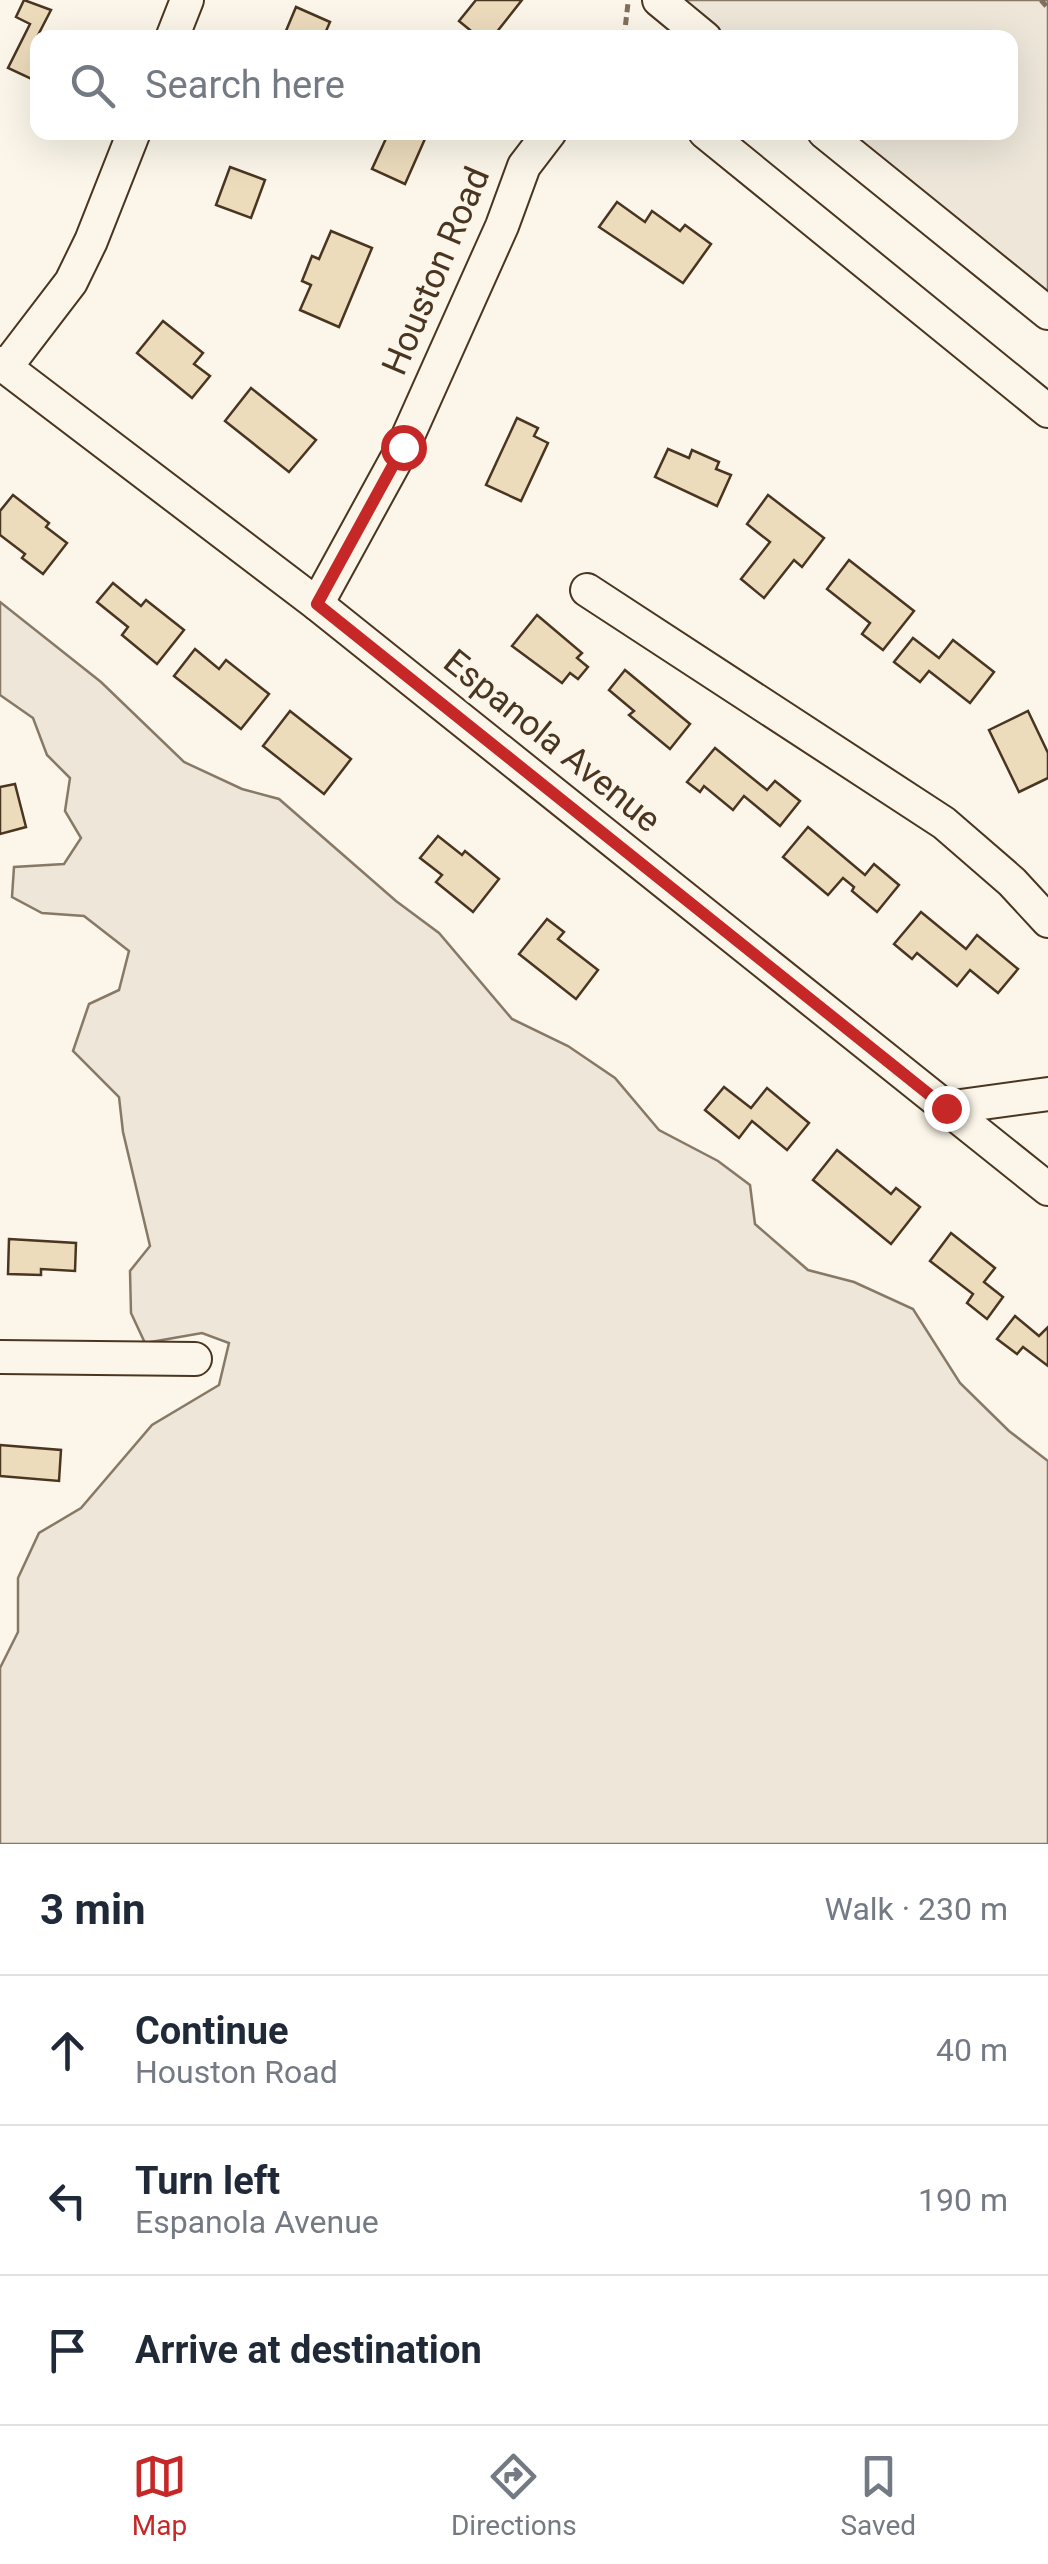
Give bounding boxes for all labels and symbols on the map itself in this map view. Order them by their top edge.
street label: Houston Road [374,161,498,381]
route start [381,425,427,471]
street label: Espanola Avenue [435,641,669,841]
route end [924,1086,970,1132]

